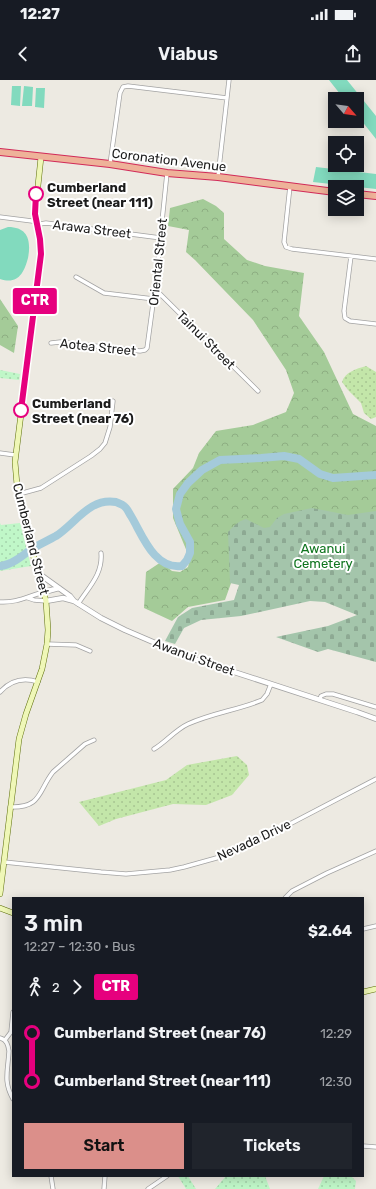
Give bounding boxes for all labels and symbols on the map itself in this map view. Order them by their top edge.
north arrow [328,92,364,128]
street label: Coronation Avenue [111,146,227,174]
place label: Cumberland Street (near 111) [47,180,153,210]
marker: Cumberland Street (near 111) [28,186,44,202]
street label: Arawa Street [52,217,132,241]
street label: Oriental Street [146,217,170,307]
line badge: CTR [12,288,58,314]
street label: Tainui Street [174,308,238,372]
street label: Aotea Street [59,336,137,358]
place label: Cumberland Street (near 76) [32,396,134,426]
marker: Cumberland Street (near 76) [13,402,29,418]
street label: Cumberland Street [10,482,52,596]
park label: Awanui Cemetery [293,541,353,571]
street label: Awanui Street [151,635,237,679]
street label: Nevada Drive [215,816,293,864]

